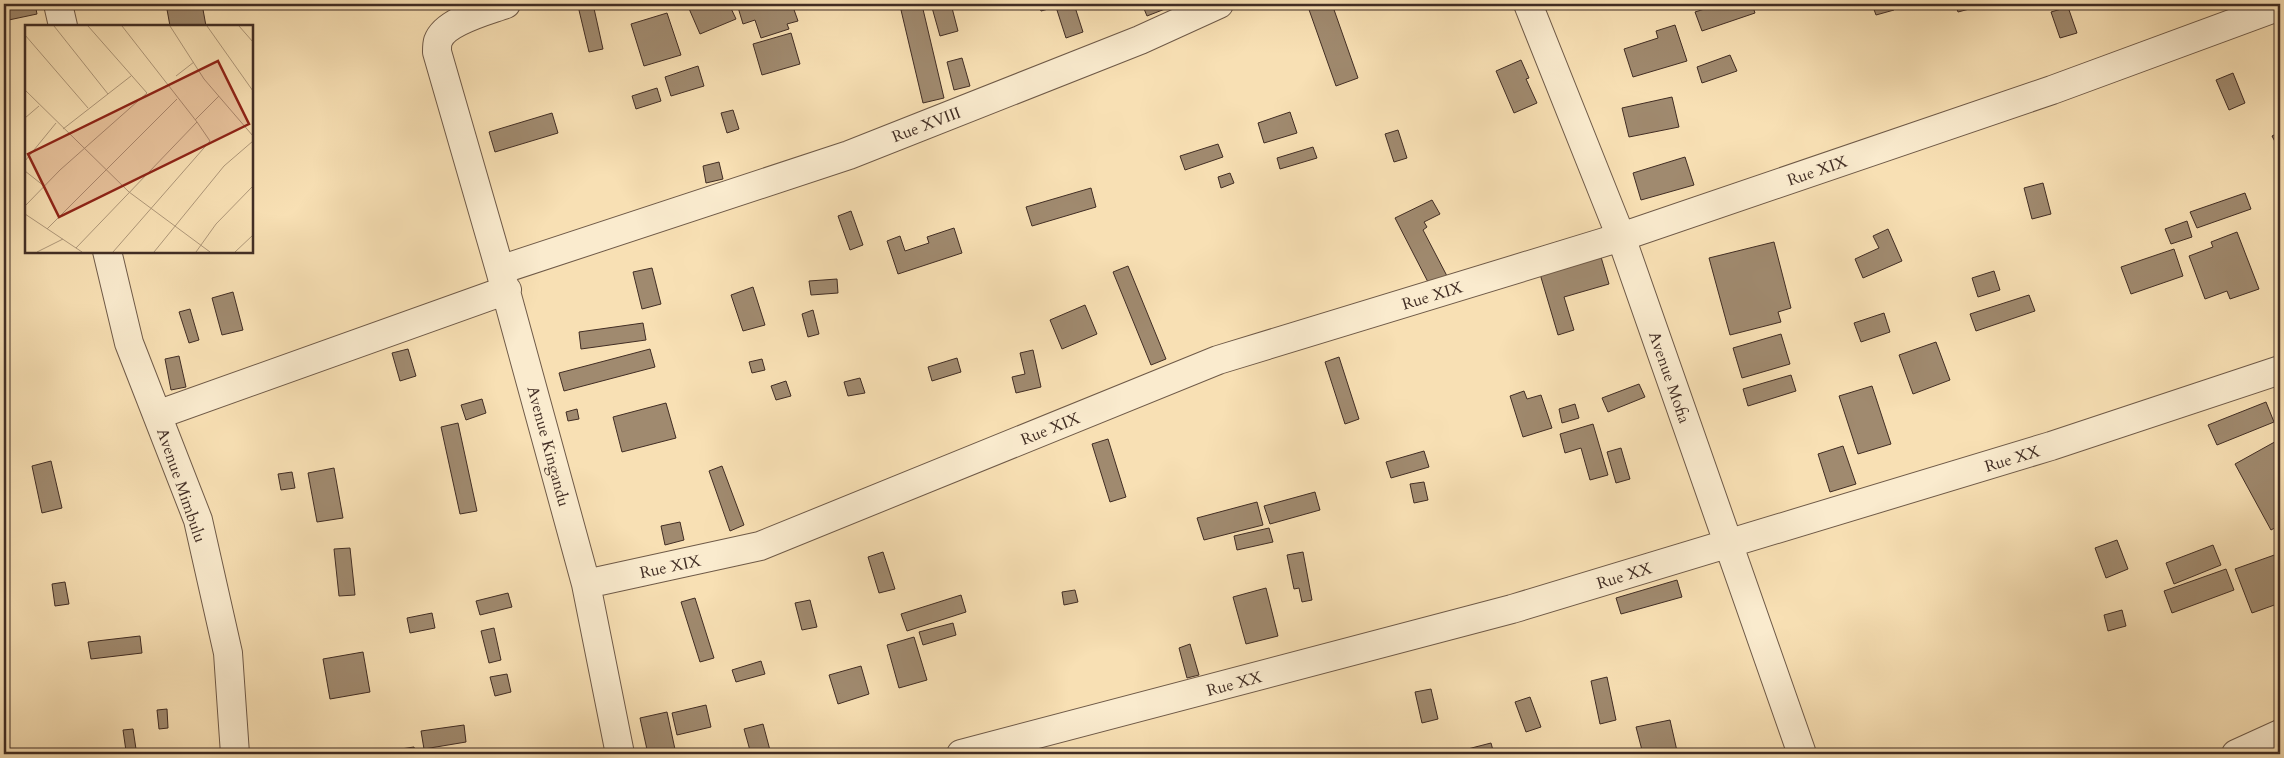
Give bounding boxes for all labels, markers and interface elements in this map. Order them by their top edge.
inset map [25,25,252,252]
street label: Rue XVIII [889,102,964,148]
street label: Rue XIX [1784,150,1851,191]
street label: Rue XIX [1399,276,1466,316]
street label: Avenue Mofia [1643,328,1695,426]
street label: Avenue Kingandu [521,384,575,509]
street label: Rue XIX [1017,407,1084,451]
street label: Avenue Mimbulu [151,425,211,546]
street label: Rue XX [1982,440,2043,478]
street label: Rue XIX [638,550,703,584]
street label: Rue XX [1594,557,1655,595]
street label: Rue XX [1204,666,1265,702]

